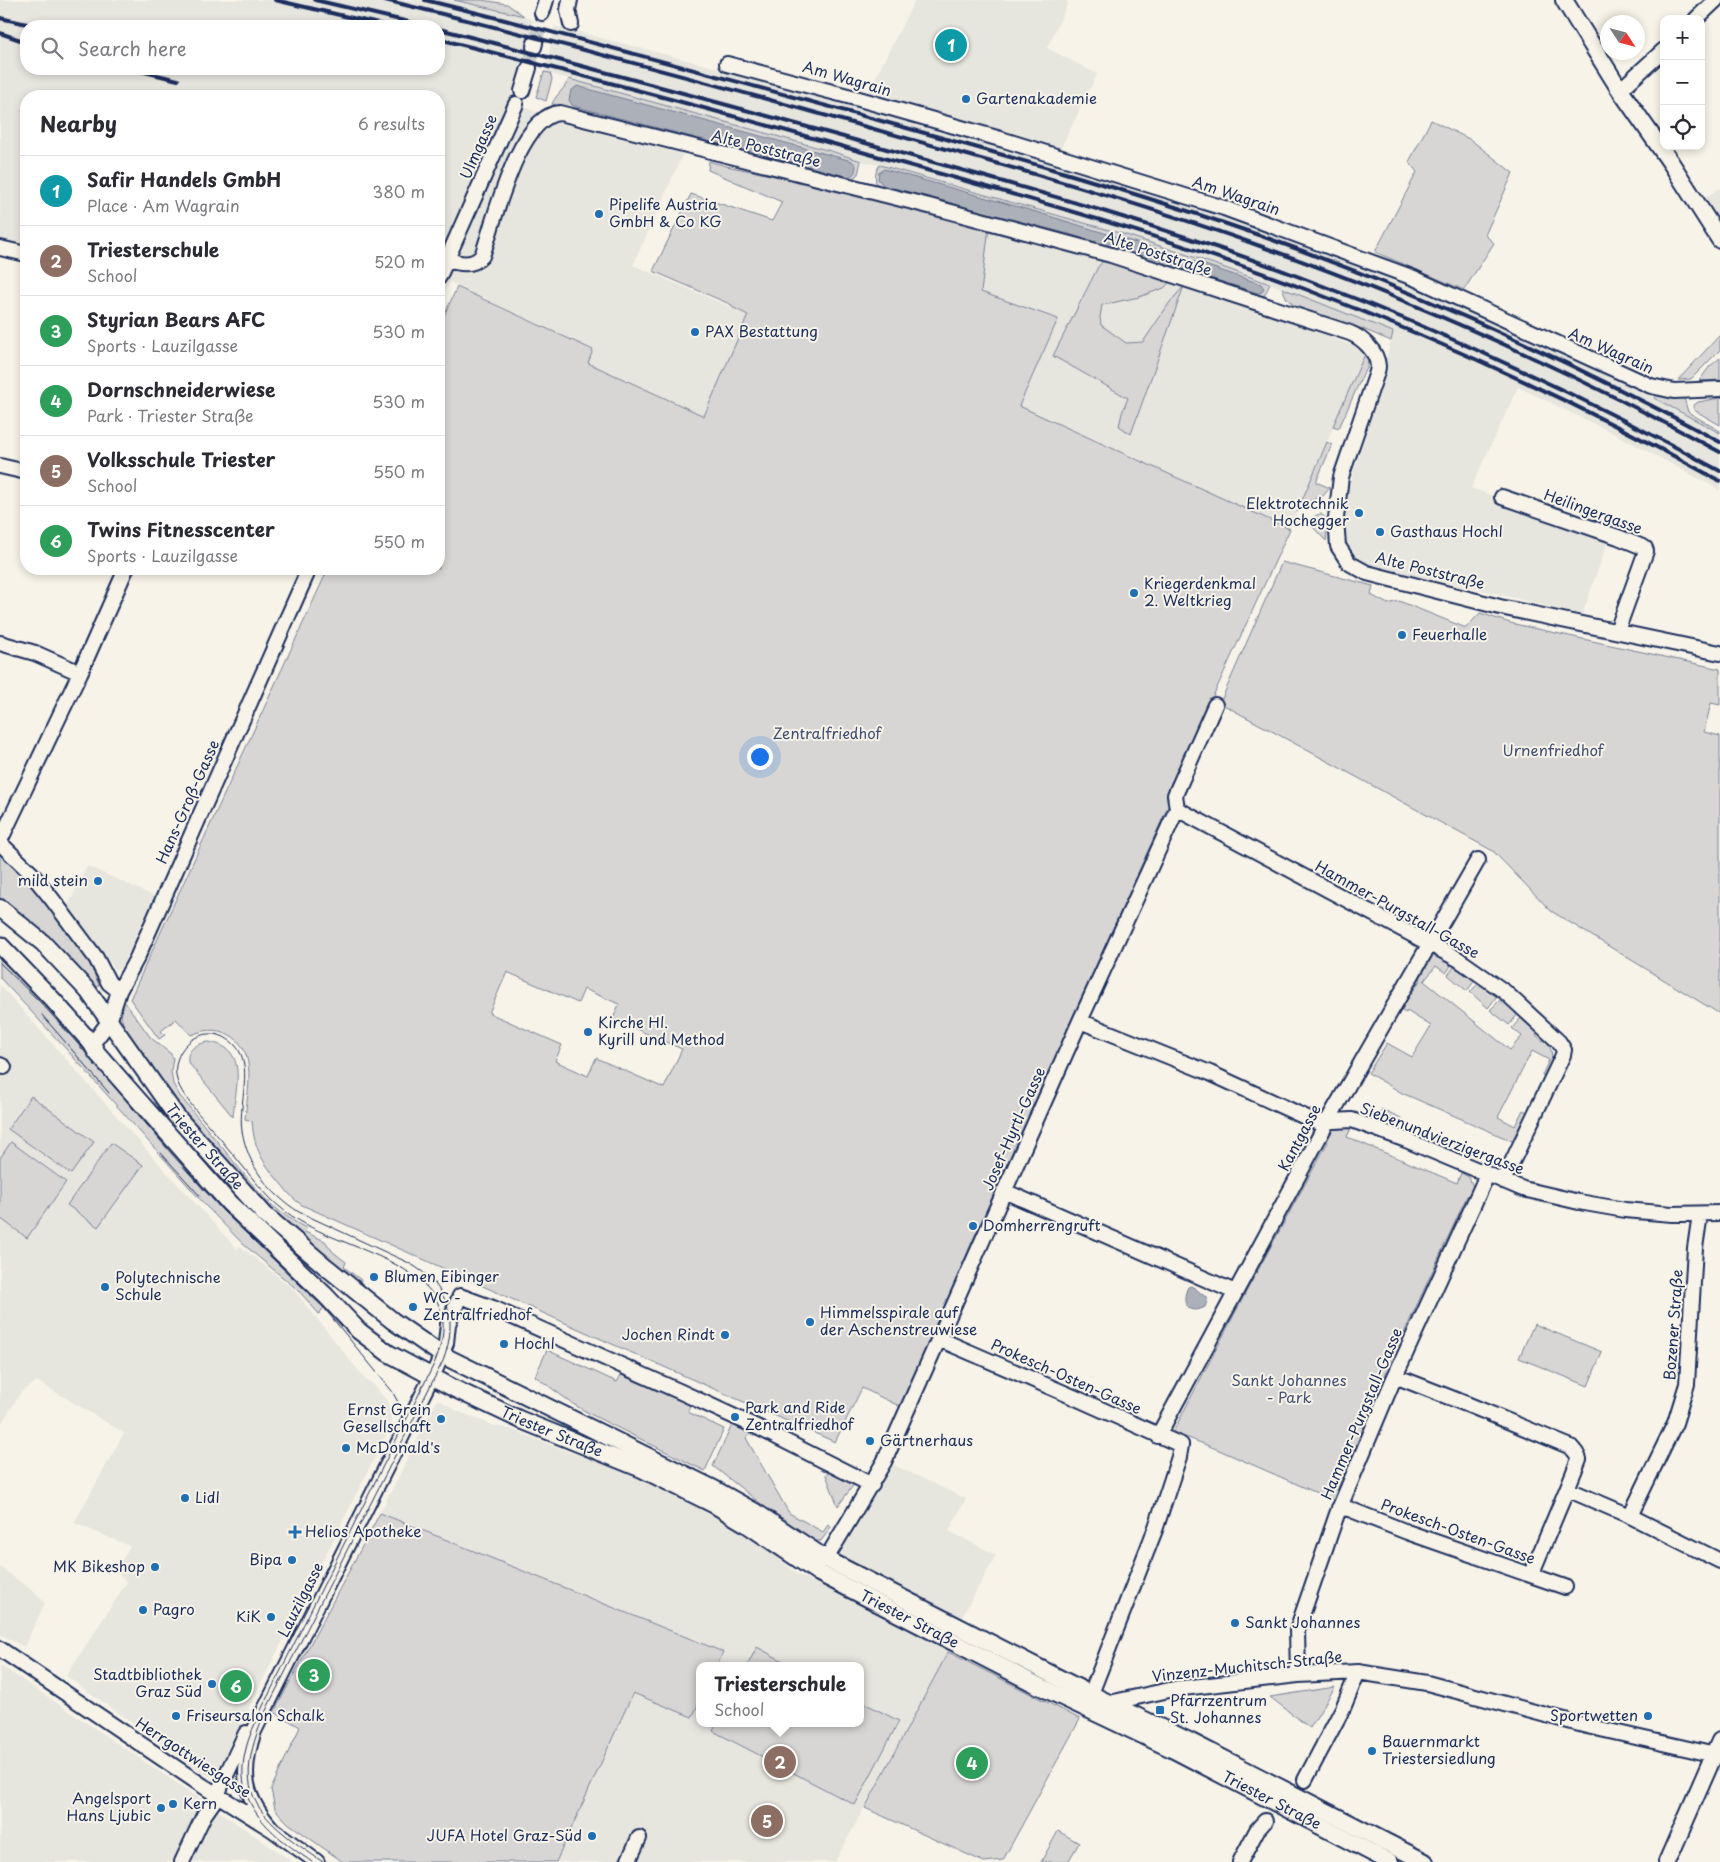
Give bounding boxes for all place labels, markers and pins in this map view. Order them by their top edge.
pin: 1 [935,26,967,64]
place label: Gartenakademie [976,86,1097,109]
marker: Gartenakademie [960,93,972,105]
place label: Pipelife Austria GmbH & Co KG [609,192,722,232]
marker: Pipelife Austria GmbH & Co KG [593,208,605,220]
place label: PAX Bestattung [705,319,818,342]
marker: PAX Bestattung [689,326,701,338]
place label: Elektrotechnik Hochegger [1246,491,1349,531]
marker: Elektrotechnik Hochegger [1353,507,1365,519]
place label: Gasthaus Hochl [1390,519,1503,542]
marker: Gasthaus Hochl [1374,526,1386,538]
place label: Kriegerdenkmal 2. Weltkrieg [1144,571,1256,611]
marker: Kriegerdenkmal 2. Weltkrieg [1128,587,1140,599]
place label: Feuerhalle [1412,622,1487,645]
marker: Feuerhalle [1396,629,1408,641]
place label: mild stein [18,868,88,891]
marker: mild stein [92,875,104,887]
place label: Kirche Hl. Kyrill und Method [598,1010,725,1050]
marker: Kirche Hl. Kyrill und Method [582,1026,594,1038]
place label: Domherrengruft [983,1213,1101,1236]
marker: Domherrengruft [967,1220,979,1232]
place label: Blumen Eibinger [384,1264,499,1287]
place label: Polytechnische Schule [115,1265,221,1305]
marker: Blumen Eibinger [368,1271,380,1283]
marker: Polytechnische Schule [99,1281,111,1293]
place label: WC - Zentralfriedhof [423,1285,533,1325]
place label: Himmelsspirale auf der Aschenstreuwiese [820,1300,977,1340]
marker: WC - Zentralfriedhof [407,1301,419,1313]
marker: Himmelsspirale auf der Aschenstreuwiese [804,1316,816,1328]
place label: Jochen Rindt [622,1322,715,1345]
marker: Jochen Rindt [719,1329,731,1341]
place label: Hochl [514,1331,555,1354]
marker: Hochl [498,1338,510,1350]
place label: Park and Ride Zentralfriedhof [745,1395,855,1435]
place label: Ernst Grein Gesellschaft [343,1397,431,1437]
marker: Park and Ride Zentralfriedhof [729,1411,741,1423]
marker: Ernst Grein Gesellschaft [435,1413,447,1425]
place label: Gärtnerhaus [880,1428,973,1451]
place label: McDonald's [356,1435,440,1458]
marker: Gärtnerhaus [864,1435,876,1447]
marker: McDonald's [340,1442,352,1454]
place label: Lidl [195,1485,220,1508]
marker: Lidl [179,1492,191,1504]
place label: Helios Apotheke [305,1519,421,1542]
marker: Helios Apotheke [289,1526,301,1538]
place label: Bipa [249,1547,283,1570]
place label: MK Bikeshop [53,1554,145,1577]
marker: Bipa [286,1554,298,1566]
marker: MK Bikeshop [149,1561,161,1573]
place label: Pagro [153,1597,195,1620]
marker: Pagro [137,1604,149,1616]
place label: KiK [236,1604,261,1627]
place label: Sankt Johannes [1245,1610,1360,1633]
marker: KiK [265,1611,277,1623]
marker: Sankt Johannes [1229,1617,1241,1629]
pin: 3 [298,1656,330,1694]
place label: Stadtbibliothek Graz Süd [93,1662,202,1702]
pin: 6 [220,1667,252,1705]
marker: Stadtbibliothek Graz Süd [206,1678,218,1690]
place label: Pfarrzentrum St. Johannes [1170,1688,1267,1728]
place label: Friseursalon Schalk [186,1703,325,1726]
place label: Sportwetten [1550,1703,1638,1726]
marker: Pfarrzentrum St. Johannes [1154,1704,1166,1716]
marker: Friseursalon Schalk [170,1710,182,1722]
marker: Sportwetten [1642,1710,1654,1722]
place label: Bauernmarkt Triestersiedlung [1382,1729,1496,1769]
pin: 2 [764,1743,796,1781]
pin: 4 [956,1744,988,1782]
marker: Bauernmarkt Triestersiedlung [1366,1745,1378,1757]
place label: Angelsport Hans Ljubic [67,1786,151,1826]
place label: Kern [183,1791,217,1814]
marker: Kern [167,1798,179,1810]
marker: Angelsport Hans Ljubic [155,1802,167,1814]
pin: 5 [751,1802,783,1840]
place label: JUFA Hotel Graz-Süd [427,1823,582,1846]
marker: JUFA Hotel Graz-Süd [586,1830,598,1842]

